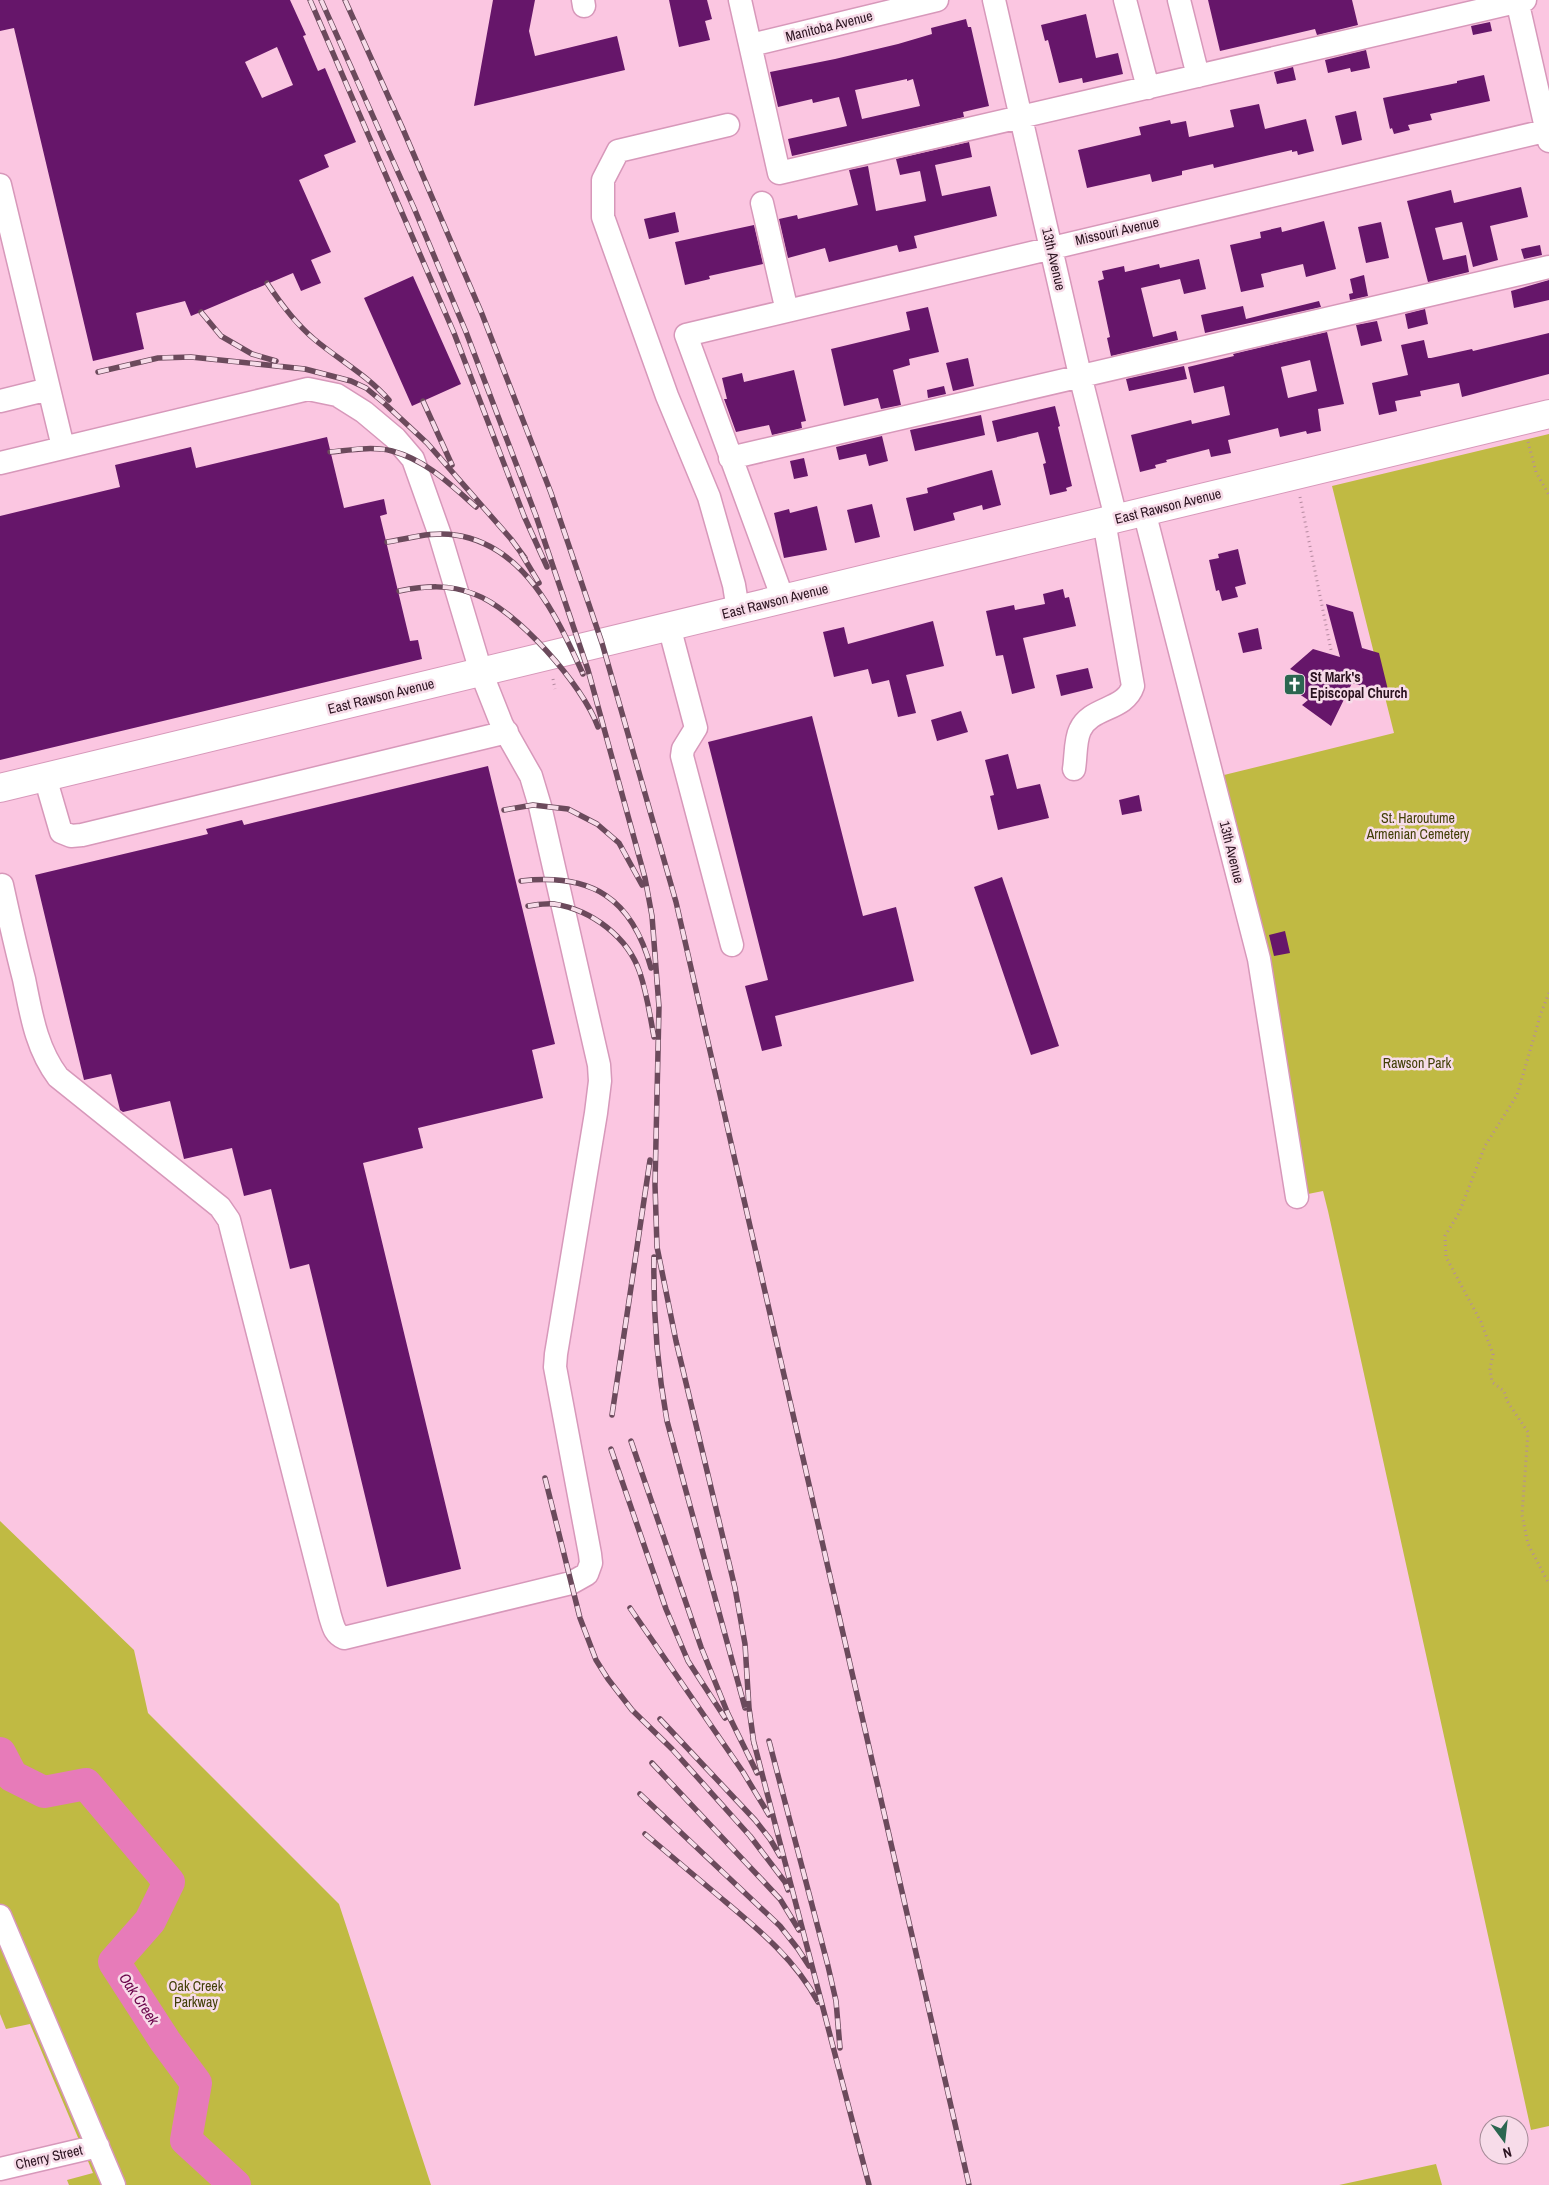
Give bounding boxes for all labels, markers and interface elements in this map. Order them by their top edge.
street label: Manitoba Avenue [784,6,874,46]
street label: Missouri Avenue [1073,213,1161,249]
street label: 13th Avenue [1038,226,1070,292]
street label: East Rawson Avenue [1113,484,1223,528]
street label: East Rawson Avenue [720,579,830,623]
place label: St Mark's Episcopal Church [1310,668,1408,702]
church icon: St Mark's Episcopal Church [1282,673,1306,697]
street label: East Rawson Avenue [326,674,436,718]
park label: St. Haroutume Armenian Cemetery [1366,809,1470,843]
street label: 13th Avenue [1216,819,1248,885]
park label: Rawson Park [1383,1054,1451,1072]
water label: Oak Creek [114,1968,165,2030]
park label: Oak Creek Parkway [169,1977,224,2011]
north arrow [1479,2115,1529,2165]
street label: Cherry Street [14,2141,84,2173]
text: N [1501,2143,1514,2162]

